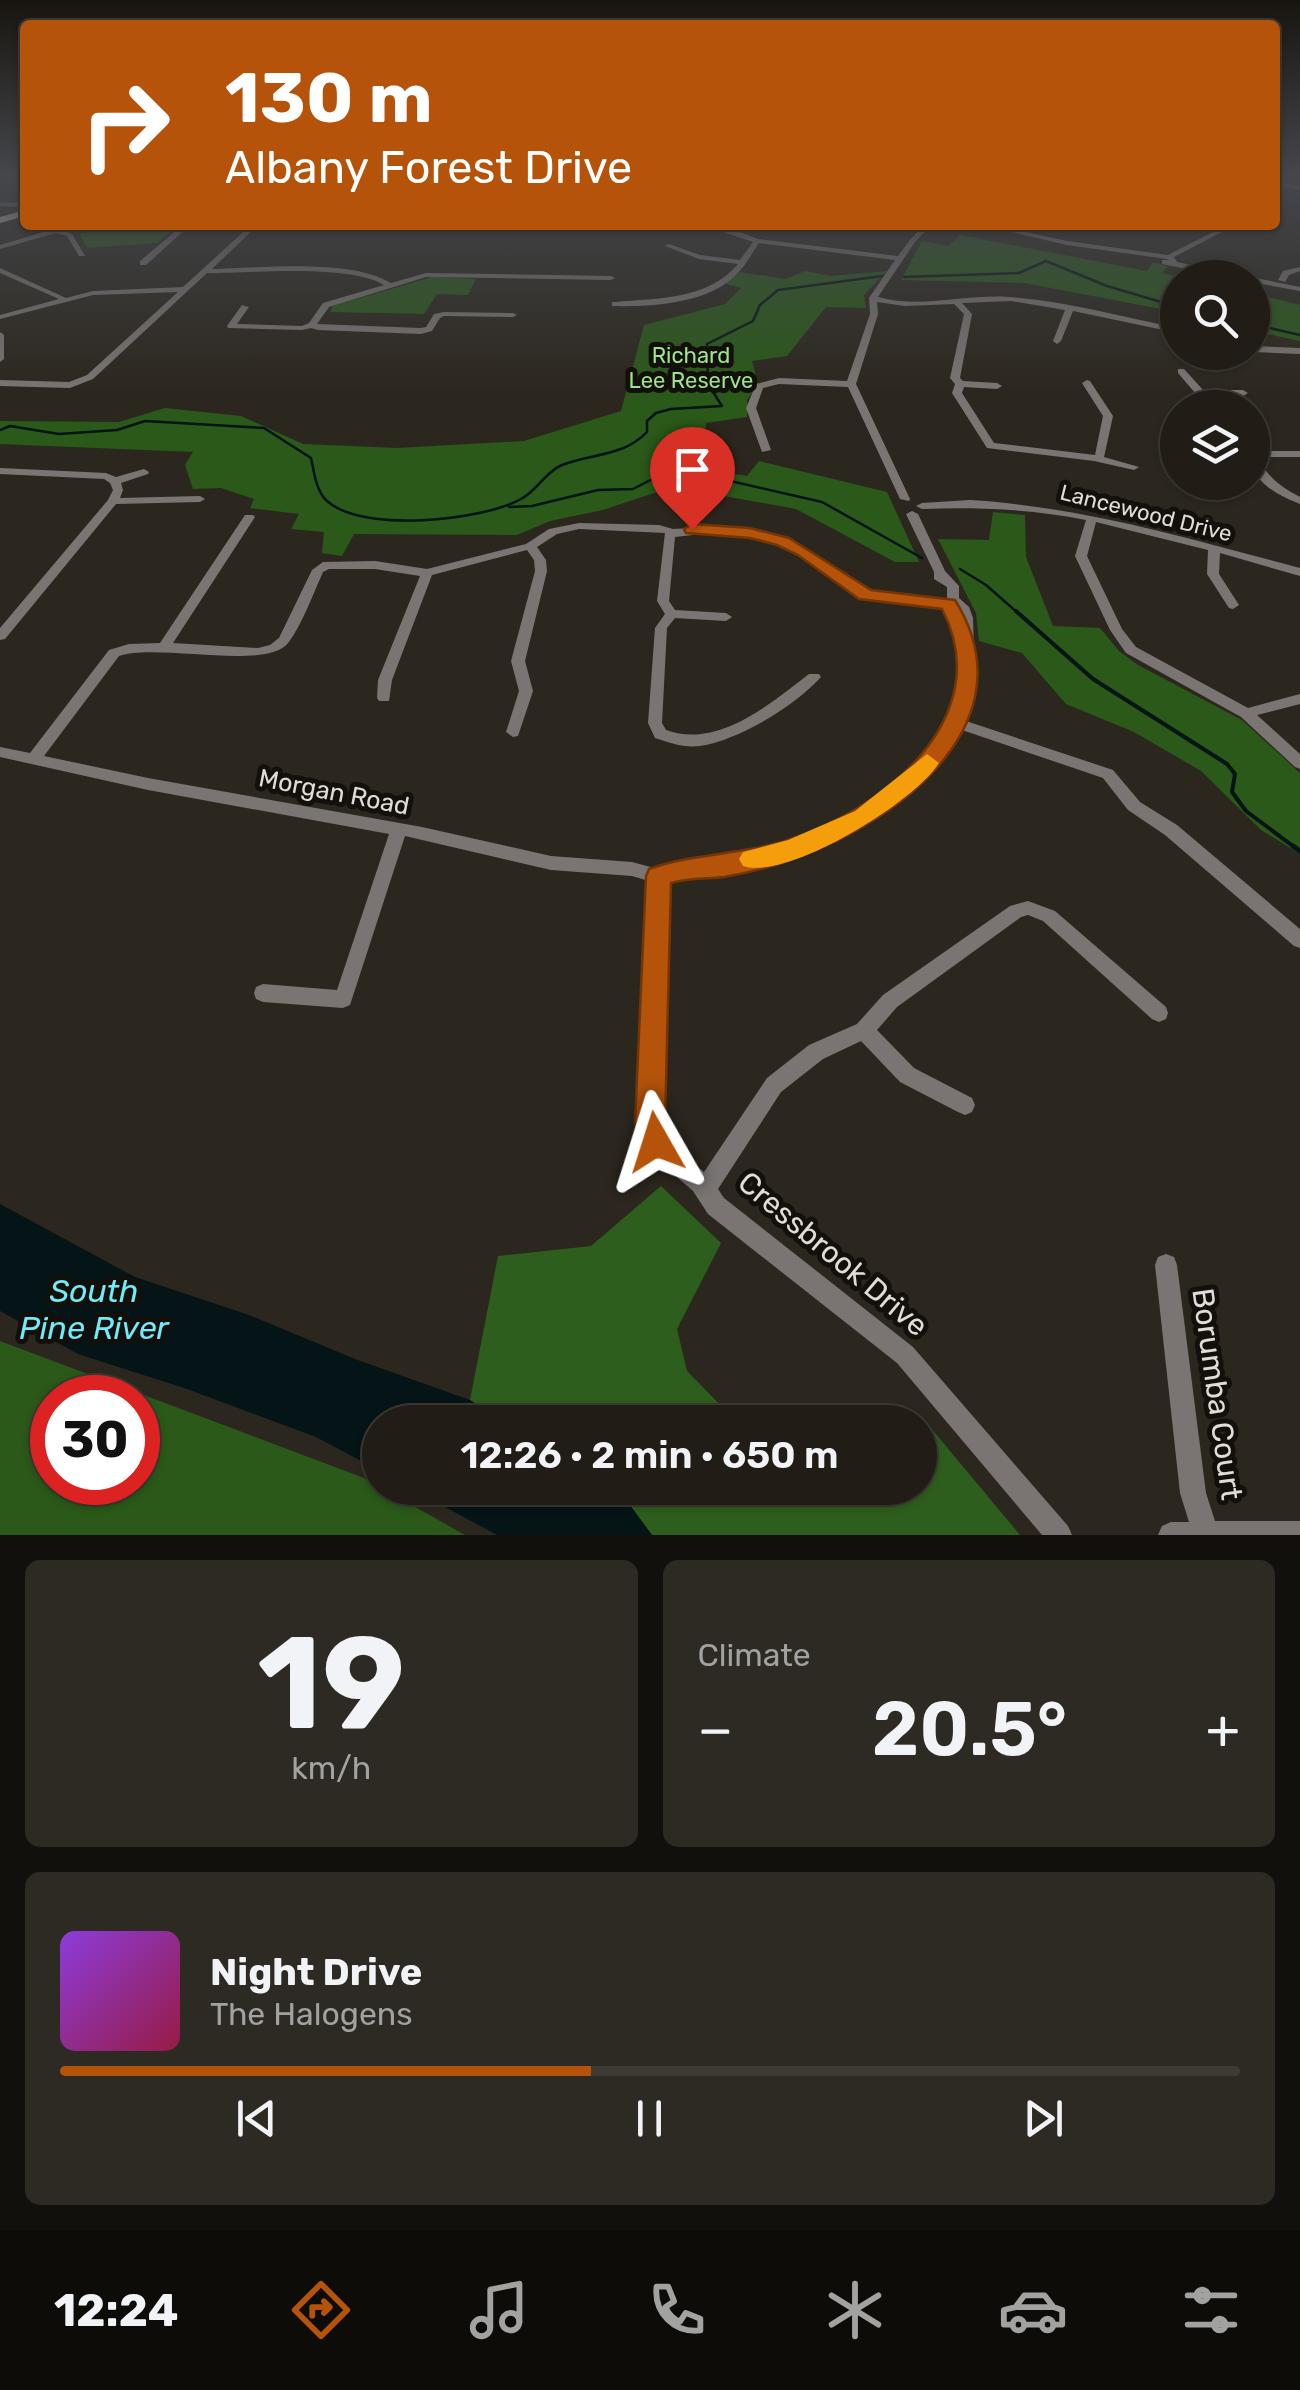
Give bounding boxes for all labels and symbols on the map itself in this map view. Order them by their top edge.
park label: Richard Lee Reserve [629,342,753,394]
pin [650,427,735,530]
street label: Lancewood Drive [1057,479,1235,547]
street label: Morgan Road [256,763,412,821]
position arrow [604,1090,708,1194]
street label: Cressbrook Drive [731,1164,935,1344]
water label: South Pine River [19,1272,171,1347]
street label: Borumba Court [1184,1286,1250,1502]
speed limit sign: 30 [30,1375,160,1505]

